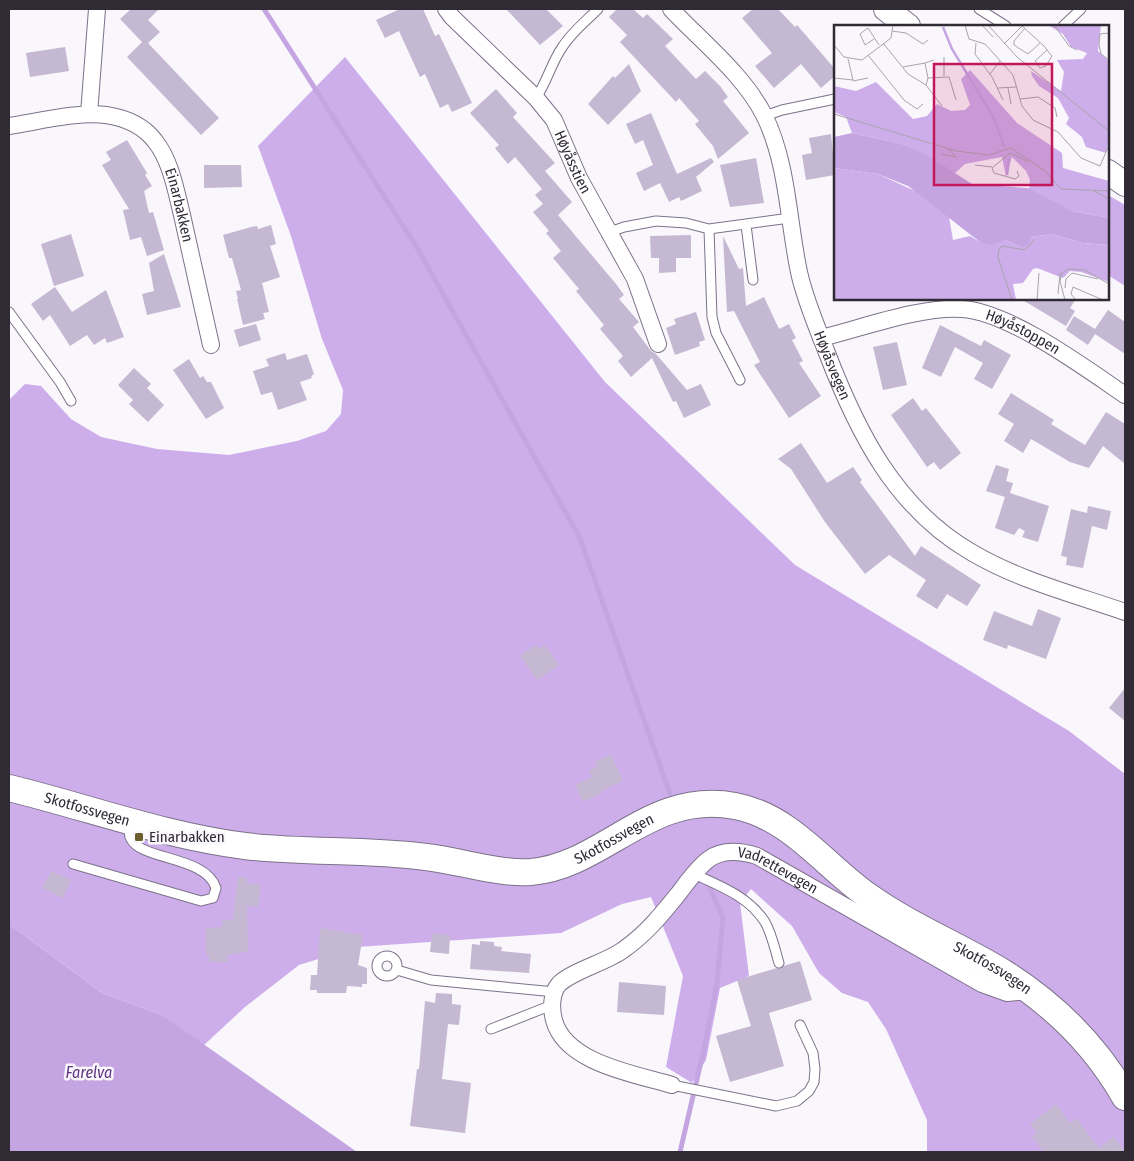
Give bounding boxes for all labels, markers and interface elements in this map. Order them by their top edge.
inset map [834,25,1109,300]
street label: Høyåsstien [551,128,595,197]
street label: Einarbakken [161,166,197,244]
street label: Høyåstoppen [983,305,1063,358]
street label: Høyåsvegen [810,328,854,403]
street label: Skotfossvegen [42,789,132,830]
street label: Skotfossvegen [571,810,657,868]
place label: Einarbakken [149,828,225,846]
marker: Einarbakken [133,831,145,843]
street label: Vadrettevegen [737,843,821,898]
street label: Skotfossvegen [950,938,1035,998]
water label: Farelva [66,1063,112,1082]

